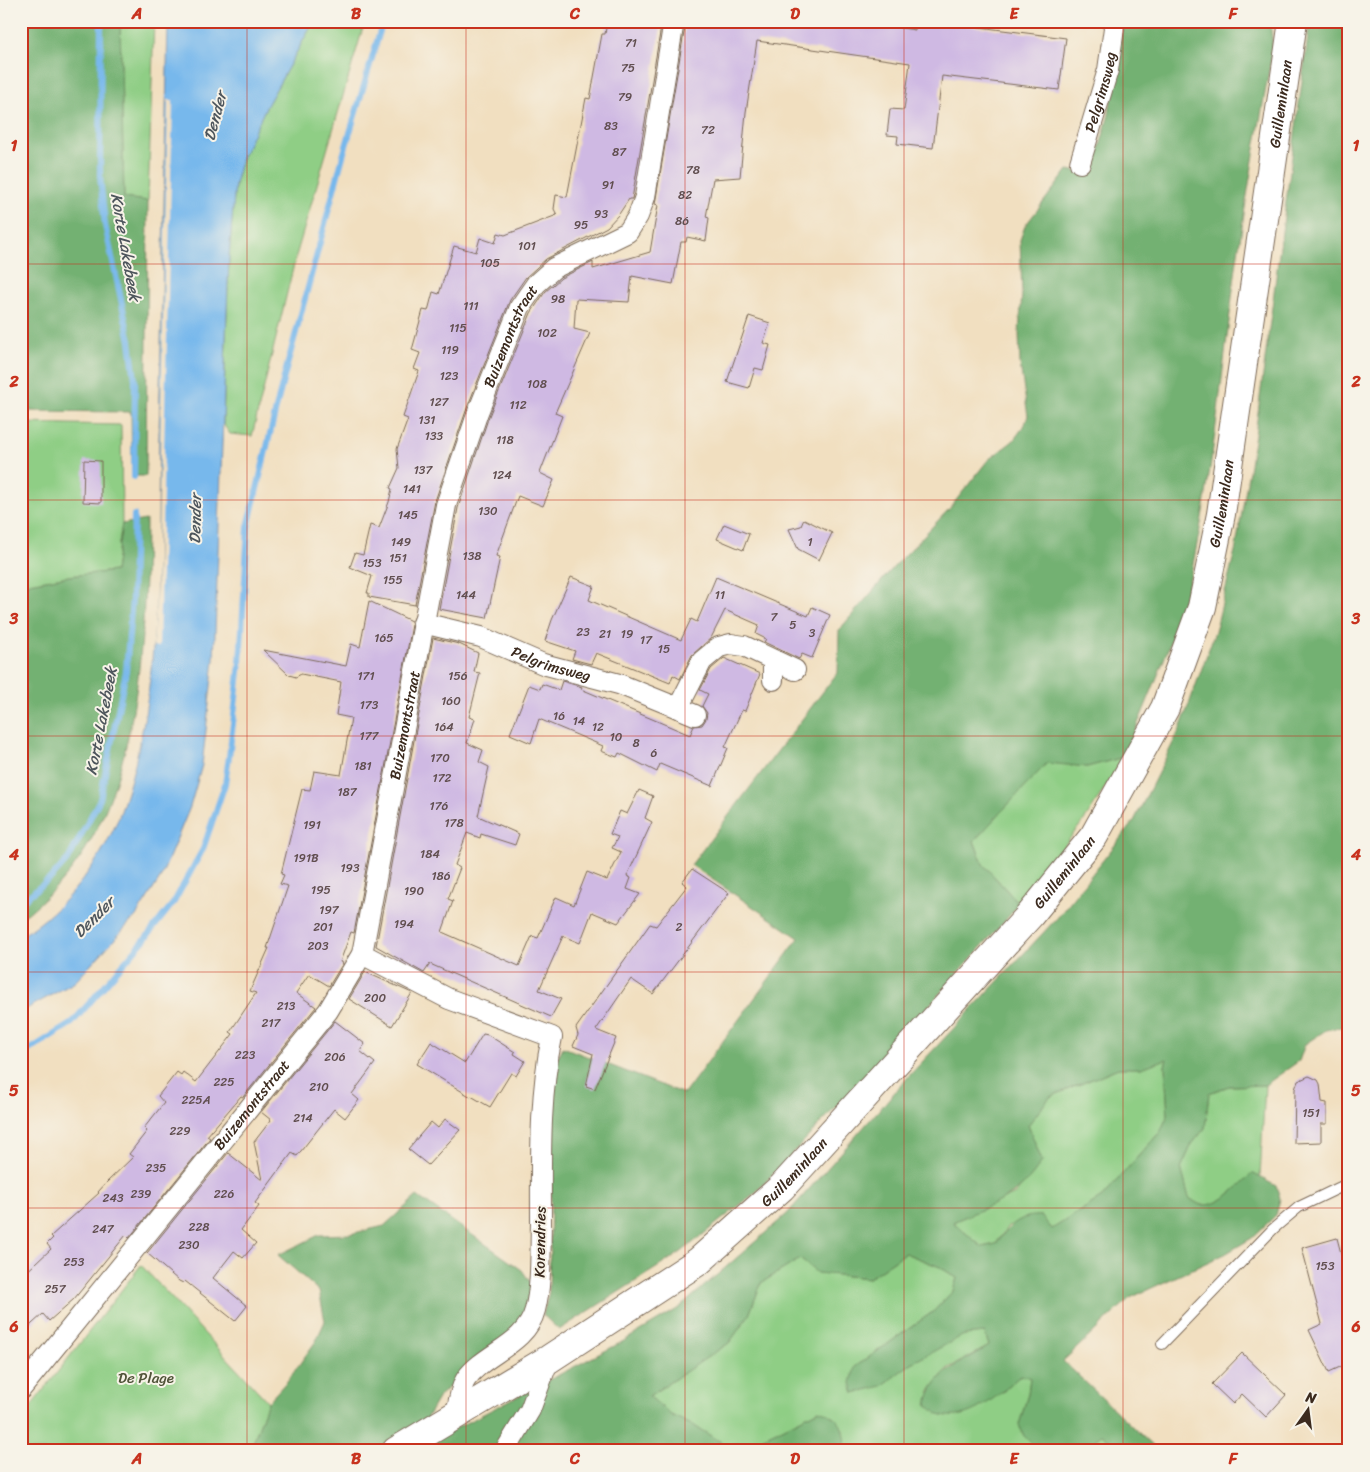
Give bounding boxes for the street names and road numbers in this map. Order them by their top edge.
street label: Pelgrimsweg [1077,50,1124,135]
street label: Guilleminlaan [1262,58,1300,150]
street label: Buizemontstraat [476,279,545,392]
street label: Guilleminlaan [1201,458,1242,550]
street label: Pelgrimsweg [507,639,594,689]
street label: Buizemontstraat [382,668,428,782]
street label: Guilleminlaan [1027,830,1103,915]
street label: Buizemontstraat [207,1053,297,1156]
street label: Guilleminlaan [755,1131,834,1213]
street label: Korendries [526,1206,554,1278]

